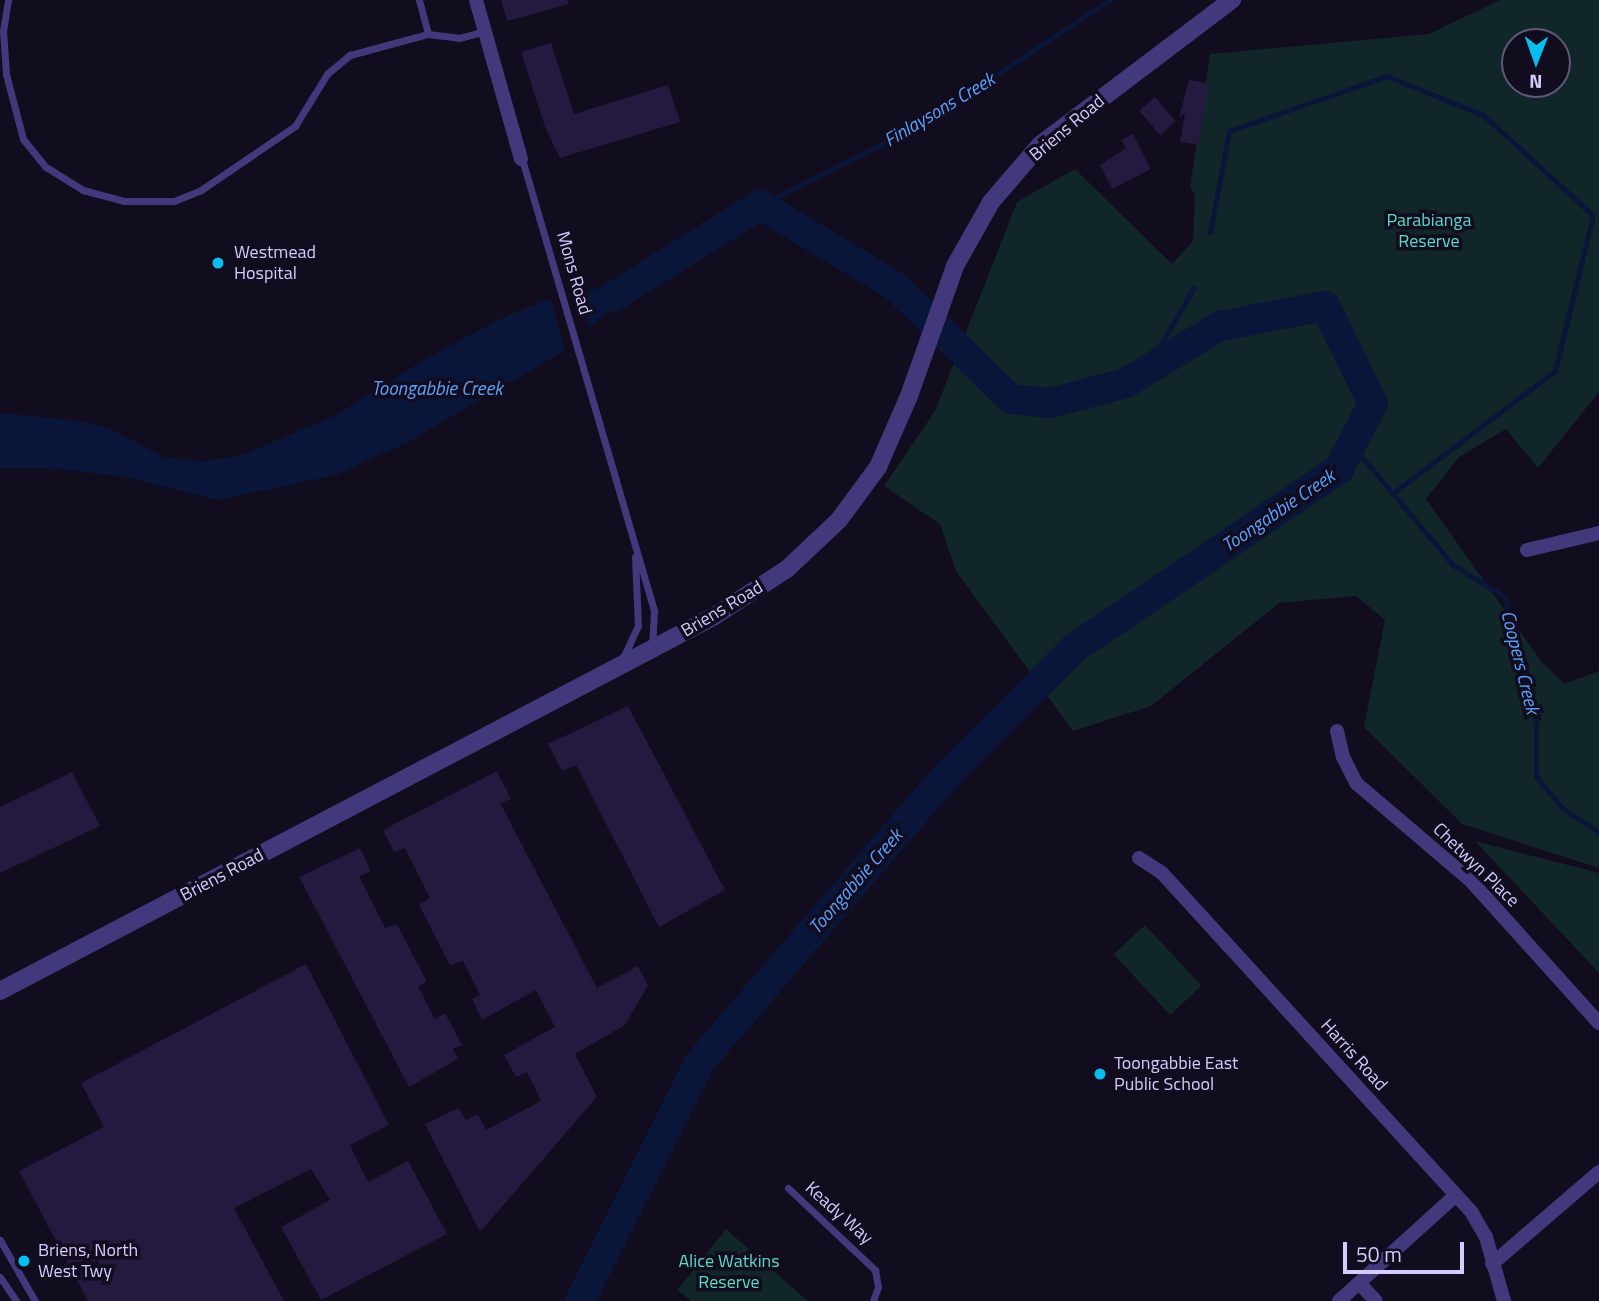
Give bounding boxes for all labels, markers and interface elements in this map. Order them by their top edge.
north arrow [1501,28,1571,98]
water label: Finlaysons Creek [879,67,999,151]
text: N [1529,68,1543,97]
street label: Briens Road [1025,90,1109,166]
park label: Parabianga Reserve [1386,210,1472,252]
street label: Mons Road [552,229,596,317]
place label: Westmead Hospital [234,242,316,284]
marker: Westmead Hospital [208,253,228,273]
water label: Toongabbie Creek [371,377,503,399]
water label: Toongabbie Creek [1217,464,1339,556]
street label: Briens Road [677,576,767,642]
water label: Coopers Creek [1497,608,1545,716]
street label: Chetwyn Place [1428,818,1524,912]
water label: Toongabbie Creek [803,824,907,938]
street label: Briens Road [177,844,267,906]
street label: Harris Road [1316,1015,1392,1095]
place label: Toongabbie East Public School [1114,1053,1238,1096]
marker: Toongabbie East Public School [1092,1066,1108,1082]
street label: Keady Way [801,1177,877,1249]
scale bar [1347,1228,1468,1272]
text: 50 m [1356,1238,1402,1270]
place label: Briens, North West Twy [38,1240,138,1282]
park label: Alice Watkins Reserve [678,1251,780,1294]
marker: Briens, North West Twy [16,1253,32,1269]

